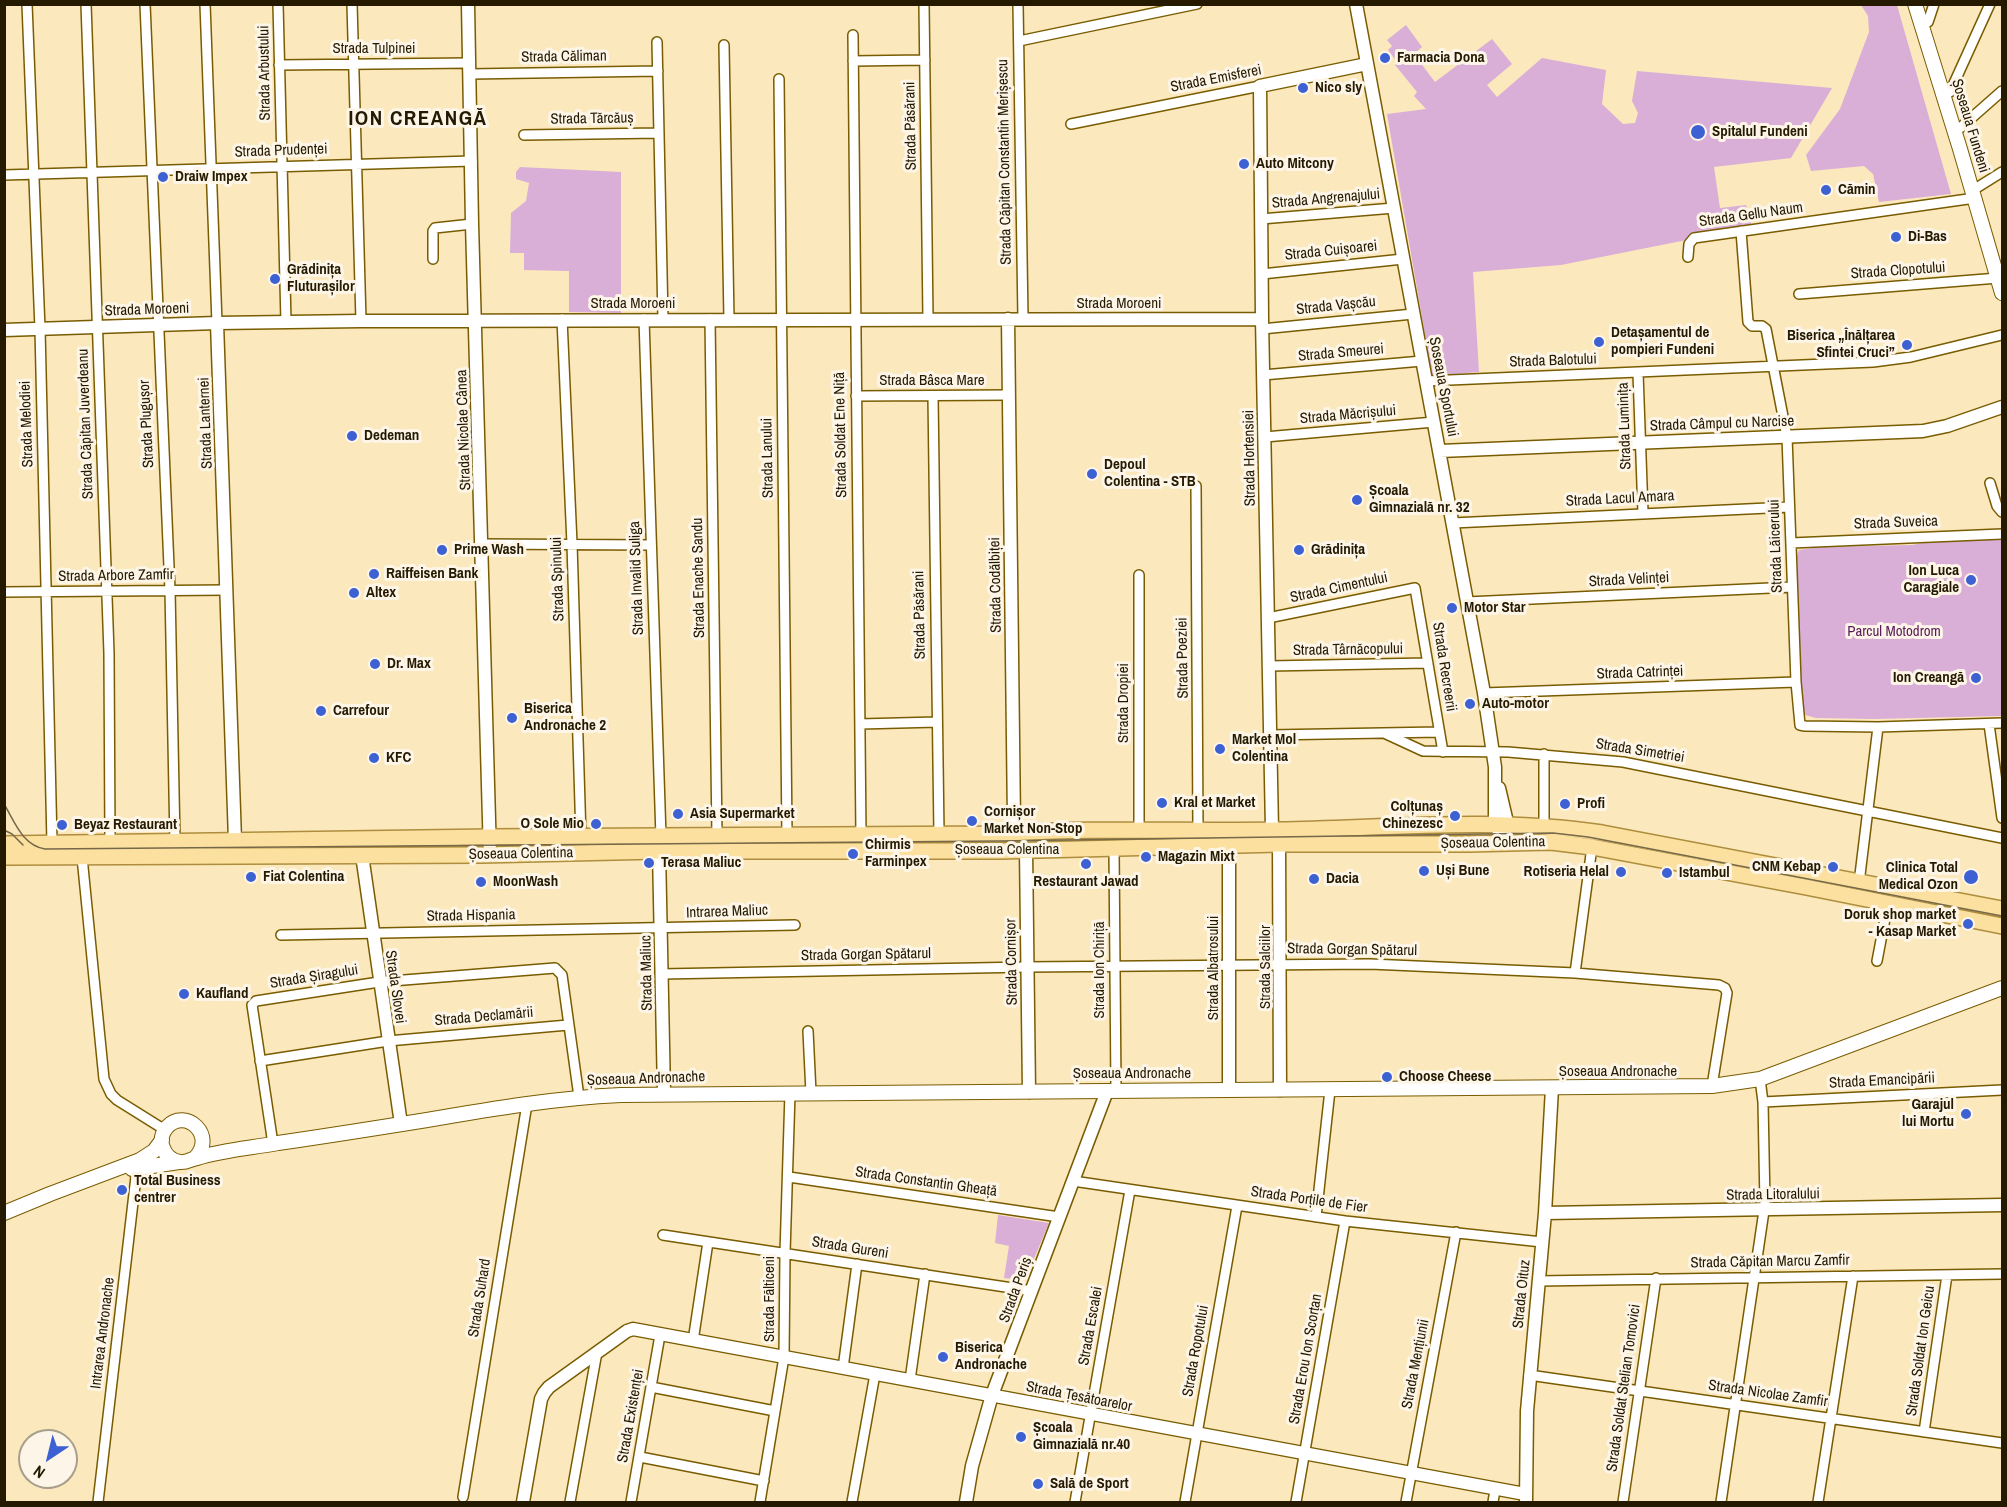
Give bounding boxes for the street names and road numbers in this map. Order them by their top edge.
street label: Strada Arbustului [255,25,275,121]
street label: Strada Tulpinei [332,40,416,58]
street label: Strada Căliman [521,47,607,67]
street label: Strada Căpitan Constantin Merișescu [994,59,1016,265]
street label: Strada Emisferei [1169,61,1263,97]
street label: Șoseaua Fundeni [1947,77,1993,175]
street label: Strada Păsărani [901,81,921,171]
street label: Strada Tărcăuș [550,109,634,129]
street label: Strada Prudenței [234,140,328,162]
street label: Strada Angrenajului [1271,185,1381,213]
street label: Strada Gellu Naum [1698,199,1804,231]
street label: Strada Cuișoarei [1284,237,1378,265]
street label: Strada Clopotului [1850,259,1946,283]
street label: Strada Vașcău [1295,293,1377,319]
street label: Strada Moroeni [591,295,675,313]
street label: Strada Moroeni [1077,295,1161,313]
street label: Strada Moroeni [104,300,190,320]
street label: Șoseaua Sportului [1425,336,1461,438]
street label: Strada Smeurei [1297,340,1385,366]
street label: Strada Căpitan Juverdeanu [74,349,98,499]
street label: Strada Balotului [1509,350,1597,372]
street label: Strada Nicolae Cânea [453,369,475,491]
street label: Strada Soldat Ene Niță [831,372,851,498]
street label: Strada Bâsca Mare [879,372,985,390]
street label: Strada Lanternei [195,377,217,469]
street label: Strada Plugușor [136,379,158,469]
street label: Strada Melodiei [16,380,38,468]
street label: Strada Luminița [1614,382,1636,470]
street label: Strada Măcrișului [1299,402,1397,428]
street label: Strada Hortensiei [1240,410,1260,506]
street label: Strada Câmpul cu Narcise [1650,412,1794,436]
street label: Strada Lanului [758,418,778,498]
street label: Strada Lacul Amara [1565,487,1675,511]
street label: Strada Lăicerului [1765,499,1787,593]
street label: Strada Suveica [1854,513,1938,533]
street label: Strada Enache Sandu [689,518,709,638]
street label: Strada Invalid Suliga [626,521,648,635]
street label: Strada Spinului [548,536,568,622]
street label: Strada Codălbiței [986,537,1006,633]
street label: Strada Arbore Zamfir [58,566,174,586]
street label: Strada Cimentului [1289,569,1389,607]
street label: Strada Velinței [1588,569,1670,591]
street label: Strada Păsărani [910,570,930,660]
street label: Strada Poeziei [1173,617,1193,699]
street label: Strada Recreerii [1428,621,1460,713]
street label: Strada Târnăcopului [1293,640,1403,660]
street label: Strada Catrinței [1596,662,1684,684]
street label: Strada Dropiei [1115,663,1133,743]
street label: Strada Simetriei [1594,735,1686,767]
street label: Șoseaua Colentina [1441,833,1545,853]
street label: Șoseaua Colentina [955,841,1059,859]
street label: Șoseaua Colentina [469,844,573,864]
street label: Intrarea Maliuc [686,902,768,922]
street label: Strada Hispania [426,906,516,926]
street label: Strada Albatrosului [1205,916,1223,1020]
street label: Strada Cornișor [1002,918,1022,1006]
street label: Strada Ion Chiriță [1091,921,1109,1019]
street label: Strada Salciilor [1257,925,1275,1009]
street label: Strada Maliuc [637,935,657,1011]
street label: Strada Gorgan Spătarul [1287,940,1417,960]
street label: Strada Gorgan Spătarul [801,945,931,965]
street label: Strada Slovei [381,949,409,1025]
street label: Strada Șiragului [269,961,359,993]
street label: Strada Declamării [434,1004,534,1030]
street label: Șoseaua Andronache [1559,1063,1677,1081]
street label: Șoseaua Andronache [1073,1065,1191,1083]
street label: Șoseaua Andronache [587,1068,705,1090]
street label: Strada Emancipării [1829,1069,1935,1093]
street label: Strada Constantin Gheață [854,1163,998,1201]
street label: Strada Porțile de Fier [1250,1183,1368,1217]
street label: Strada Litoralului [1726,1185,1820,1205]
street label: Strada Gureni [810,1233,890,1263]
street label: Strada Căpitan Marcu Zamfir [1690,1252,1850,1272]
street label: Strada Periș [996,1255,1036,1325]
street label: Strada Fălticeni [761,1256,779,1342]
street label: Strada Suhard [465,1257,495,1339]
street label: Strada Oituz [1509,1259,1535,1329]
street label: Intrarea Andronache [87,1276,119,1390]
street label: Strada Escalei [1075,1285,1107,1367]
street label: Strada Soldat Ion Geicu [1903,1285,1939,1417]
street label: Strada Erou Ion Scorțan [1286,1292,1326,1426]
street label: Strada Soldat Stelian Tomovici [1603,1303,1645,1473]
street label: Strada Ropotului [1179,1304,1213,1398]
street label: Strada Mențiunii [1398,1318,1434,1410]
street label: Strada Existenței [614,1368,648,1464]
street label: Strada Nicolae Zamfir [1707,1377,1829,1411]
street label: Strada Țesătoarelor [1025,1378,1133,1416]

